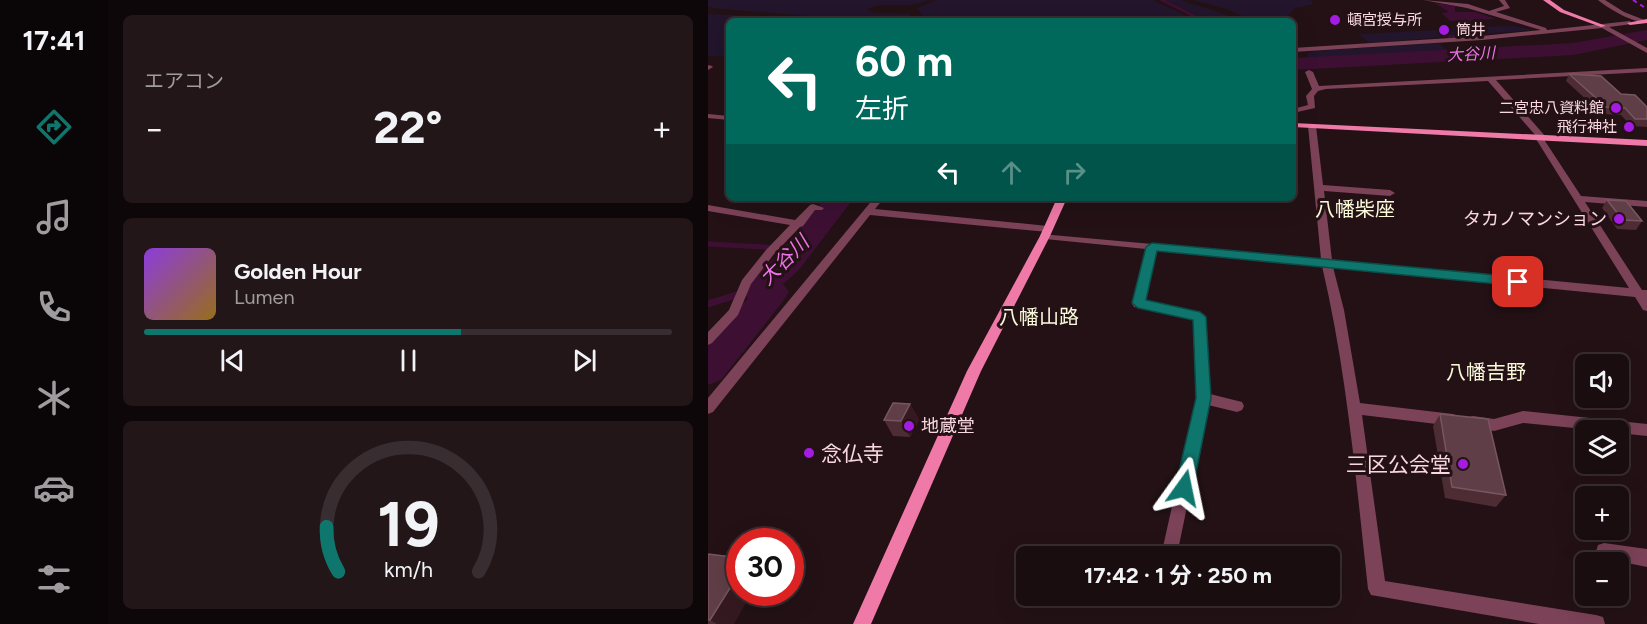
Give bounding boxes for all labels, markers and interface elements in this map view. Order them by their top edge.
place label: 頓宮授与所 [1347,11,1422,29]
marker: 頓宮授与所 [1328,13,1342,27]
place label: 筒井 [1456,21,1486,39]
marker: 筒井 [1437,23,1451,37]
text: 17:41 [22,24,86,57]
text: 60 m [855,36,953,87]
icon: left [756,42,834,120]
water label: 大谷川 [1447,43,1497,65]
text: エアコン [144,69,224,93]
text: 左折 [855,92,909,125]
place label: 二宮忠八資料館 [1499,99,1604,117]
text: 22° [373,100,443,154]
marker: 二宮忠八資料館 [1609,101,1623,115]
icon: directions [33,106,75,148]
text: − [144,109,165,148]
text: + [651,109,672,148]
place label: 飛行神社 [1557,118,1617,136]
marker: 飛行神社 [1622,120,1636,134]
icon: left [932,156,965,189]
icon: ahead [995,156,1028,189]
icon: right [1058,156,1091,189]
icon: music [33,196,75,238]
district label: 八幡柴座 [1315,197,1395,221]
place label: タカノマンション [1463,208,1607,230]
marker: タカノマンション [1612,212,1626,226]
water label: 大谷川 [754,229,815,290]
pin [1492,256,1543,307]
text: Golden Hour [234,258,362,285]
icon: arrive [1501,265,1534,298]
text: Lumen [234,285,295,309]
icon: phone [33,286,75,328]
district label: 八幡山路 [999,305,1079,329]
icon: previous [216,344,249,377]
icon: pause [392,344,425,377]
icon: next [568,344,601,377]
map controls [1575,354,1629,606]
button: sound [1575,354,1629,408]
district label: 八幡吉野 [1446,360,1526,384]
icon: climate [33,377,75,419]
place label: 地蔵堂 [921,415,975,437]
marker: 地蔵堂 [902,419,916,433]
button: layers [1575,420,1629,474]
place label: 念仏寺 [821,441,884,466]
marker: 念仏寺 [802,446,816,460]
place label: 三区公会堂 [1346,452,1451,477]
position arrow [1152,456,1216,520]
marker: 三区公会堂 [1456,457,1470,471]
icon: car [33,467,75,509]
button: + [1575,486,1629,540]
text: 19 [377,487,439,562]
speed limit sign: 30 [726,528,804,606]
button: − [1575,552,1629,606]
text: km/h [384,557,432,582]
icon: filters [33,558,75,600]
text: 17:42 · 1 分 · 250 m [1084,562,1272,589]

